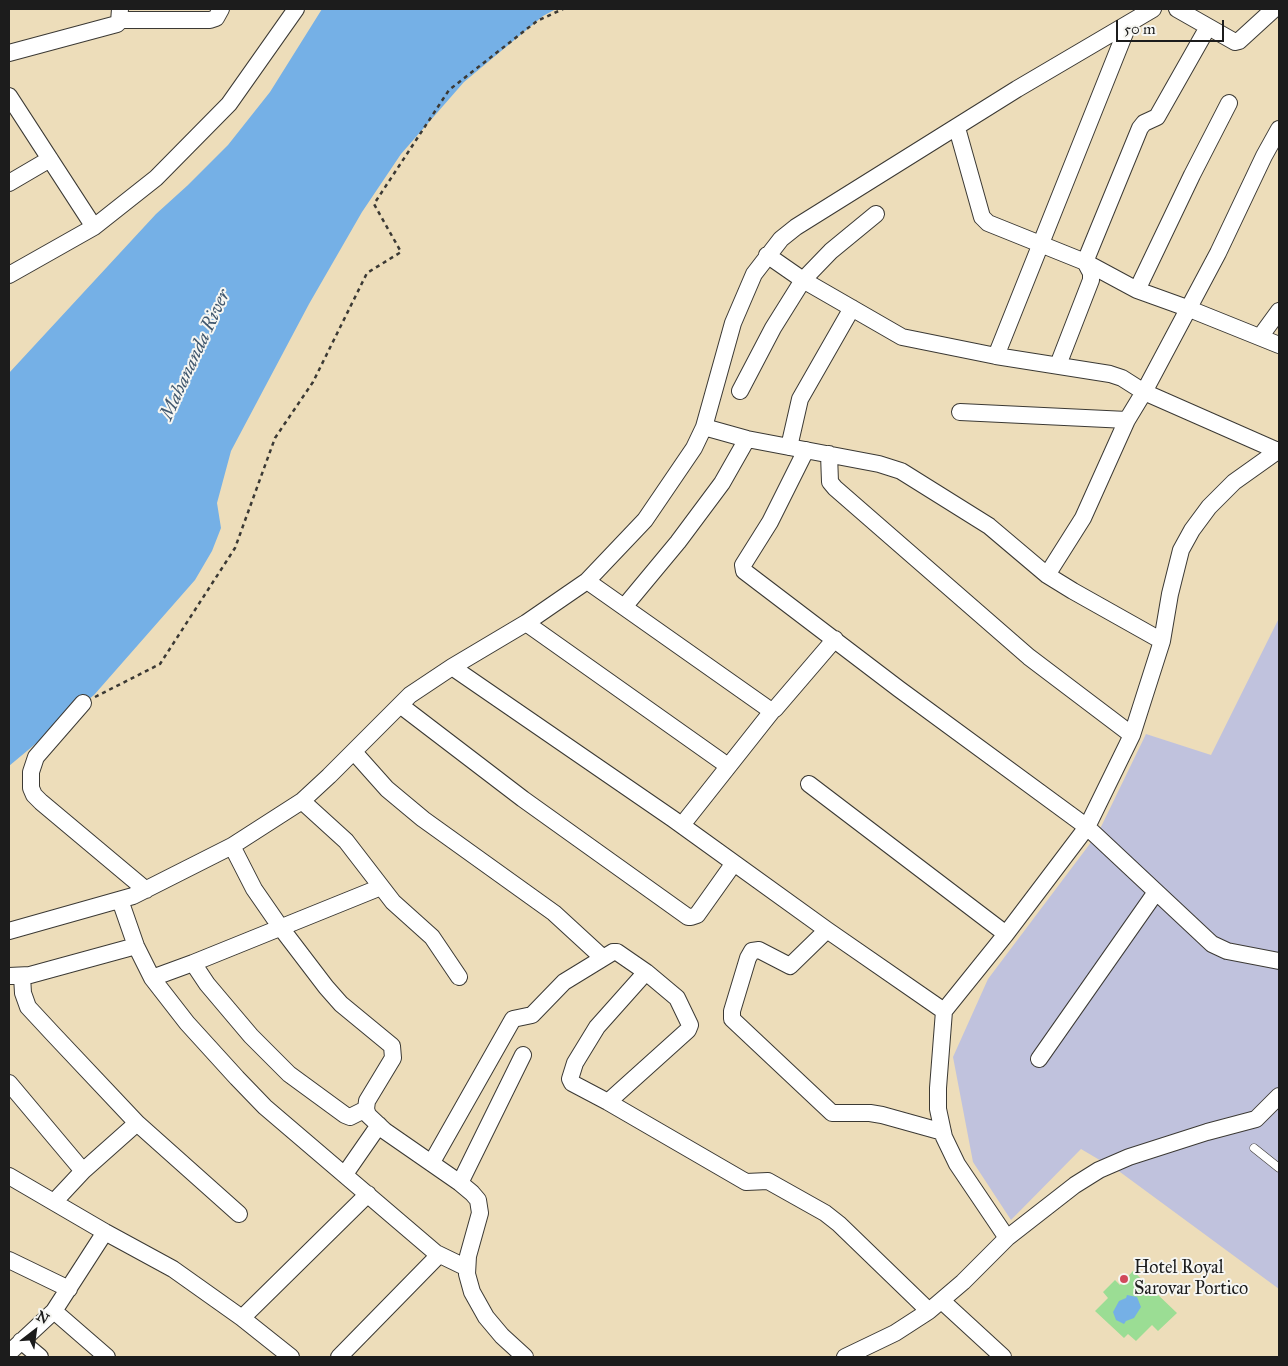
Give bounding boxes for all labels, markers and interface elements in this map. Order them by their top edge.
scale bar [1118,10,1226,42]
text: 50 m [1124,20,1156,38]
water label: Mahananda River [156,286,236,424]
place label: Hotel Royal Sarovar Portico [1134,1258,1248,1300]
marker: Hotel Royal Sarovar Portico [1118,1273,1130,1285]
north arrow [10,1306,60,1356]
text: N [33,1307,52,1328]

